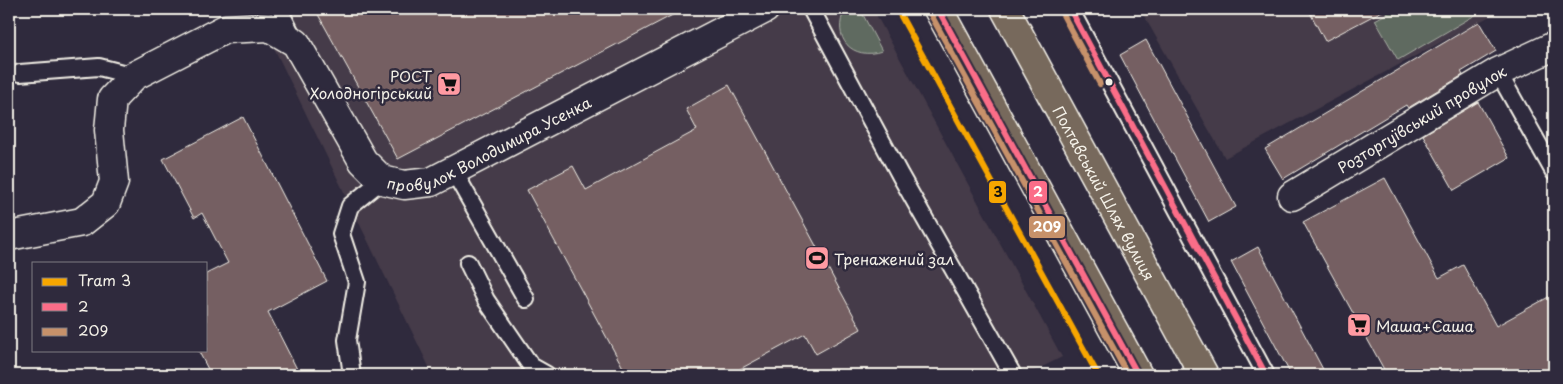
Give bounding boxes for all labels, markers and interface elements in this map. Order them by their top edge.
street label: Розторгуївський провулок [1332,58,1510,178]
place label: РОСТ Холодногірський [310,64,433,104]
supermarket icon: РОСТ Холодногірський [436,71,462,97]
unlabelled marker [1104,77,1114,87]
street label: провулок Володимира Усенка [385,89,595,197]
street label: Полтавський Шлях вулиця [1048,101,1162,284]
line badge: 3 [988,180,1007,204]
line badge: 2 [1028,180,1048,204]
text: 3 [993,181,1003,202]
text: 2 [1033,181,1043,202]
line badge: 209 [1028,215,1066,239]
text: 209 [1033,216,1061,237]
sports icon: Тренажений зал [804,245,830,271]
place label: Тренажений зал [834,247,954,270]
legend [32,262,208,352]
text: Tram 3 [78,268,131,291]
text: 2 [78,294,89,317]
supermarket icon: Маша+Саша [1346,312,1372,338]
place label: Маша+Саша [1376,314,1474,337]
text: 209 [78,318,108,341]

